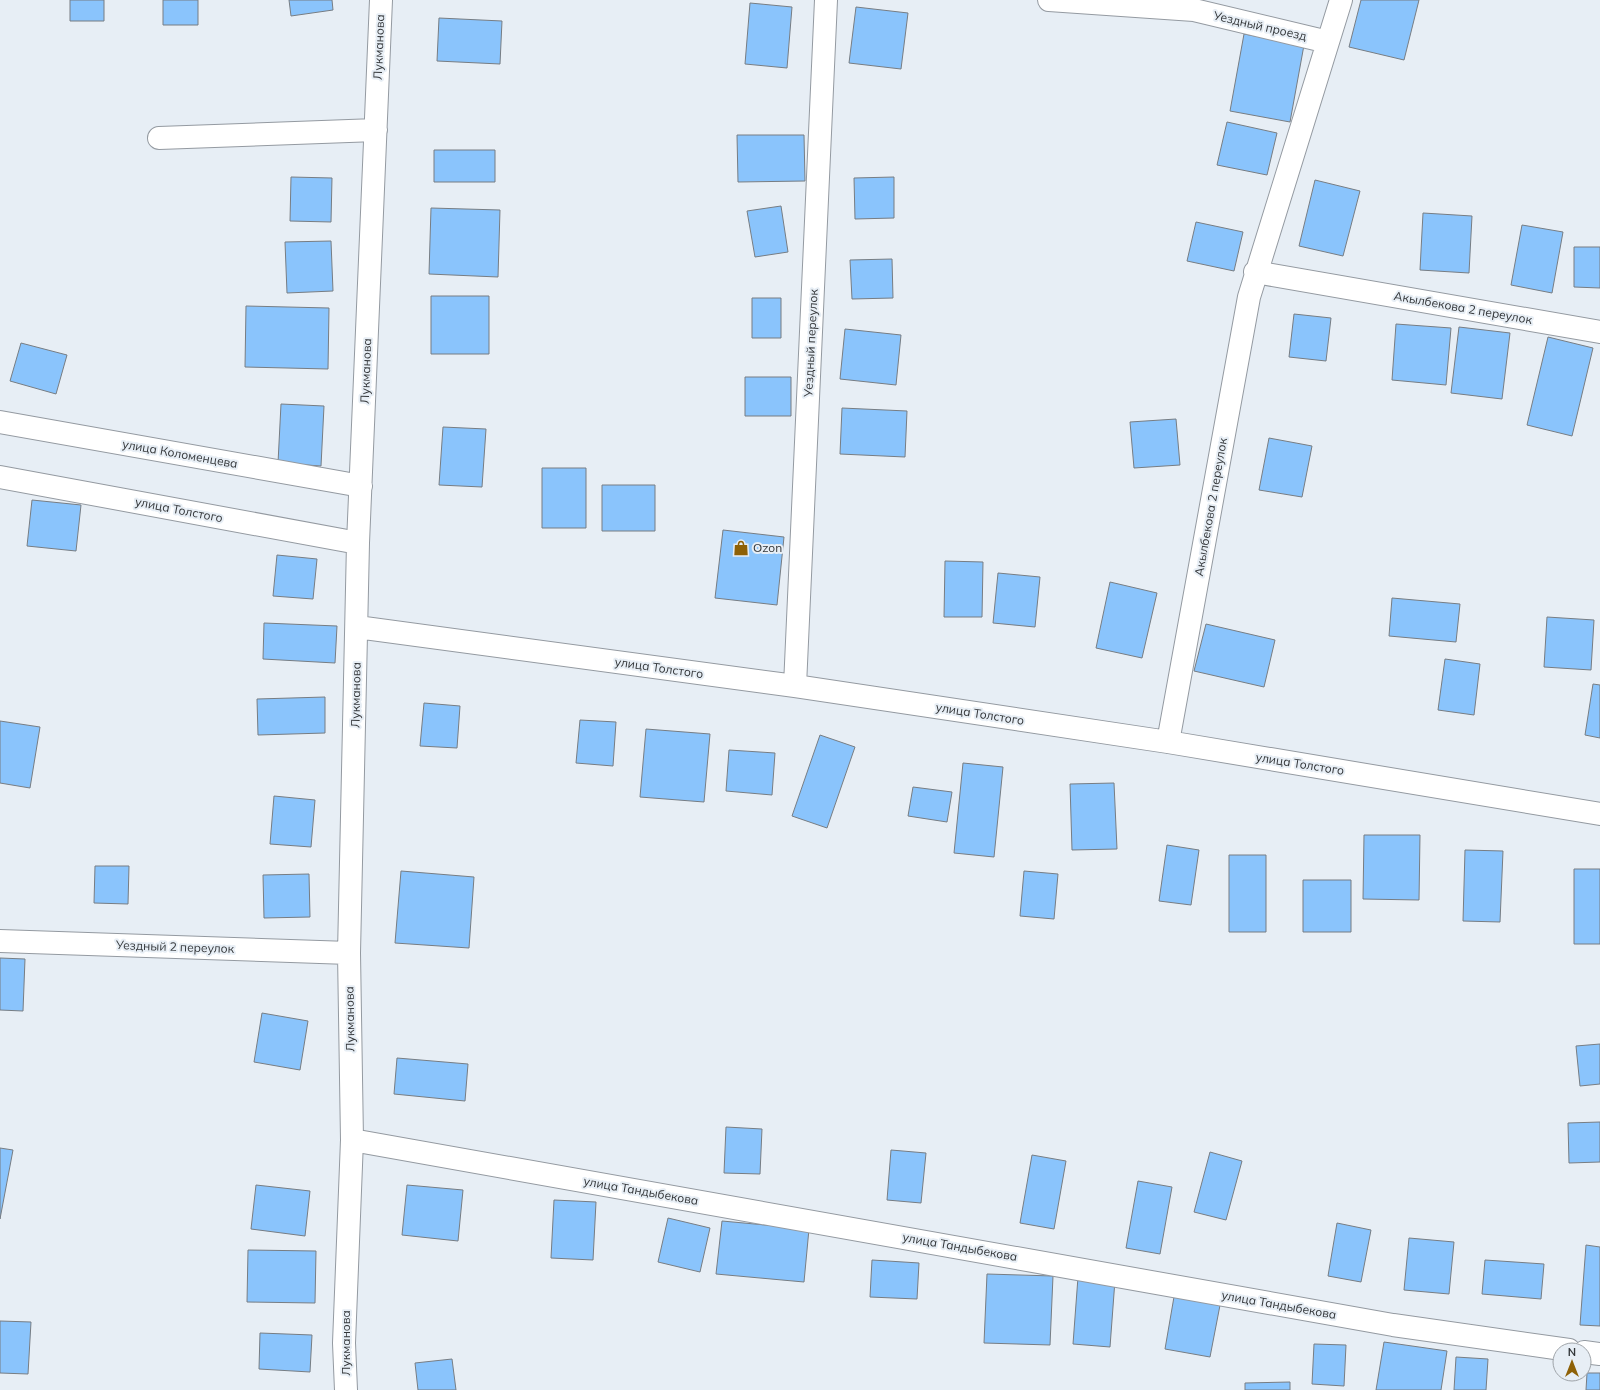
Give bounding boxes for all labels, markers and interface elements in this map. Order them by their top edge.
street label: Уездный проезд [1211,7,1308,44]
street label: Лукманова [370,14,387,80]
street label: Уездный переулок [800,288,821,398]
street label: Акылбекова 2 переулок [1393,288,1534,327]
street label: Лукманова [357,338,374,404]
street label: улица Коломенцева [121,436,239,471]
street label: Акылбекова 2 переулок [1191,436,1230,577]
street label: улица Толстого [134,494,224,525]
shop icon: Ozon [732,539,750,557]
place label: Ozon [753,540,782,555]
street label: улица Толстого [614,654,704,681]
street label: Лукманова [347,662,364,728]
street label: улица Толстого [935,699,1025,728]
street label: улица Толстого [1255,749,1345,778]
street label: Уездный 2 переулок [115,937,235,956]
street label: Лукманова [341,986,358,1052]
street label: улица Тандыбекова [583,1173,700,1208]
street label: улица Тандыбекова [902,1229,1019,1264]
street label: улица Тандыбекова [1221,1287,1338,1322]
street label: Лукманова [338,1310,353,1376]
north arrow [1552,1342,1592,1382]
text: N [1568,1345,1576,1359]

